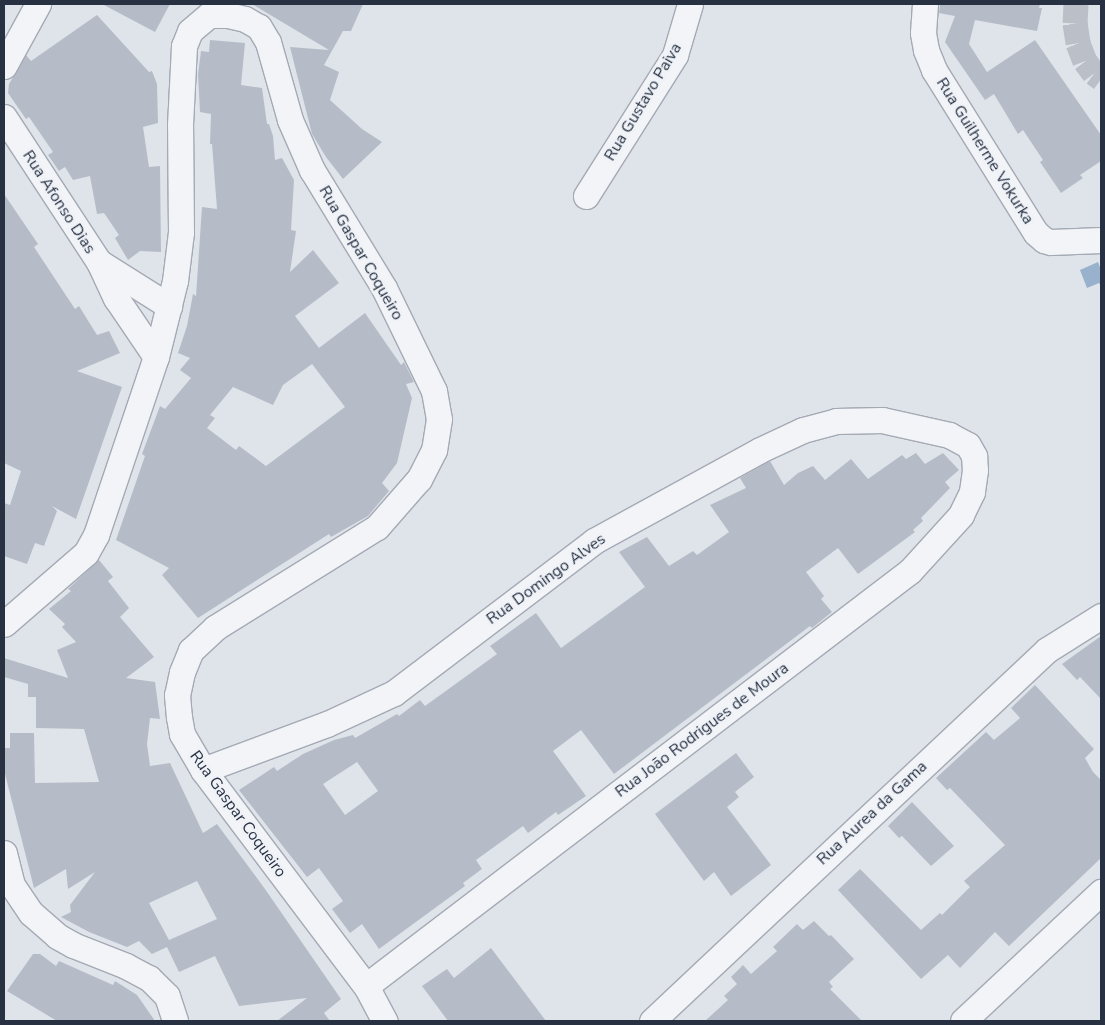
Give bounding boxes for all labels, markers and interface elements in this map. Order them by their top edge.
street label: Rua Gustavo Paiva [600,40,686,164]
street label: Rua Guilherme Vokurka [932,74,1038,228]
street label: Rua Afonso Dias [18,147,100,257]
street label: Rua Gaspar Coqueiro [315,182,407,324]
street label: Rua Domingo Alves [483,529,609,629]
street label: Rua João Rodrigues de Moura [611,658,793,802]
street label: Rua Gaspar Coqueiro [186,747,290,881]
street label: Rua Aurea da Gama [813,757,931,869]

